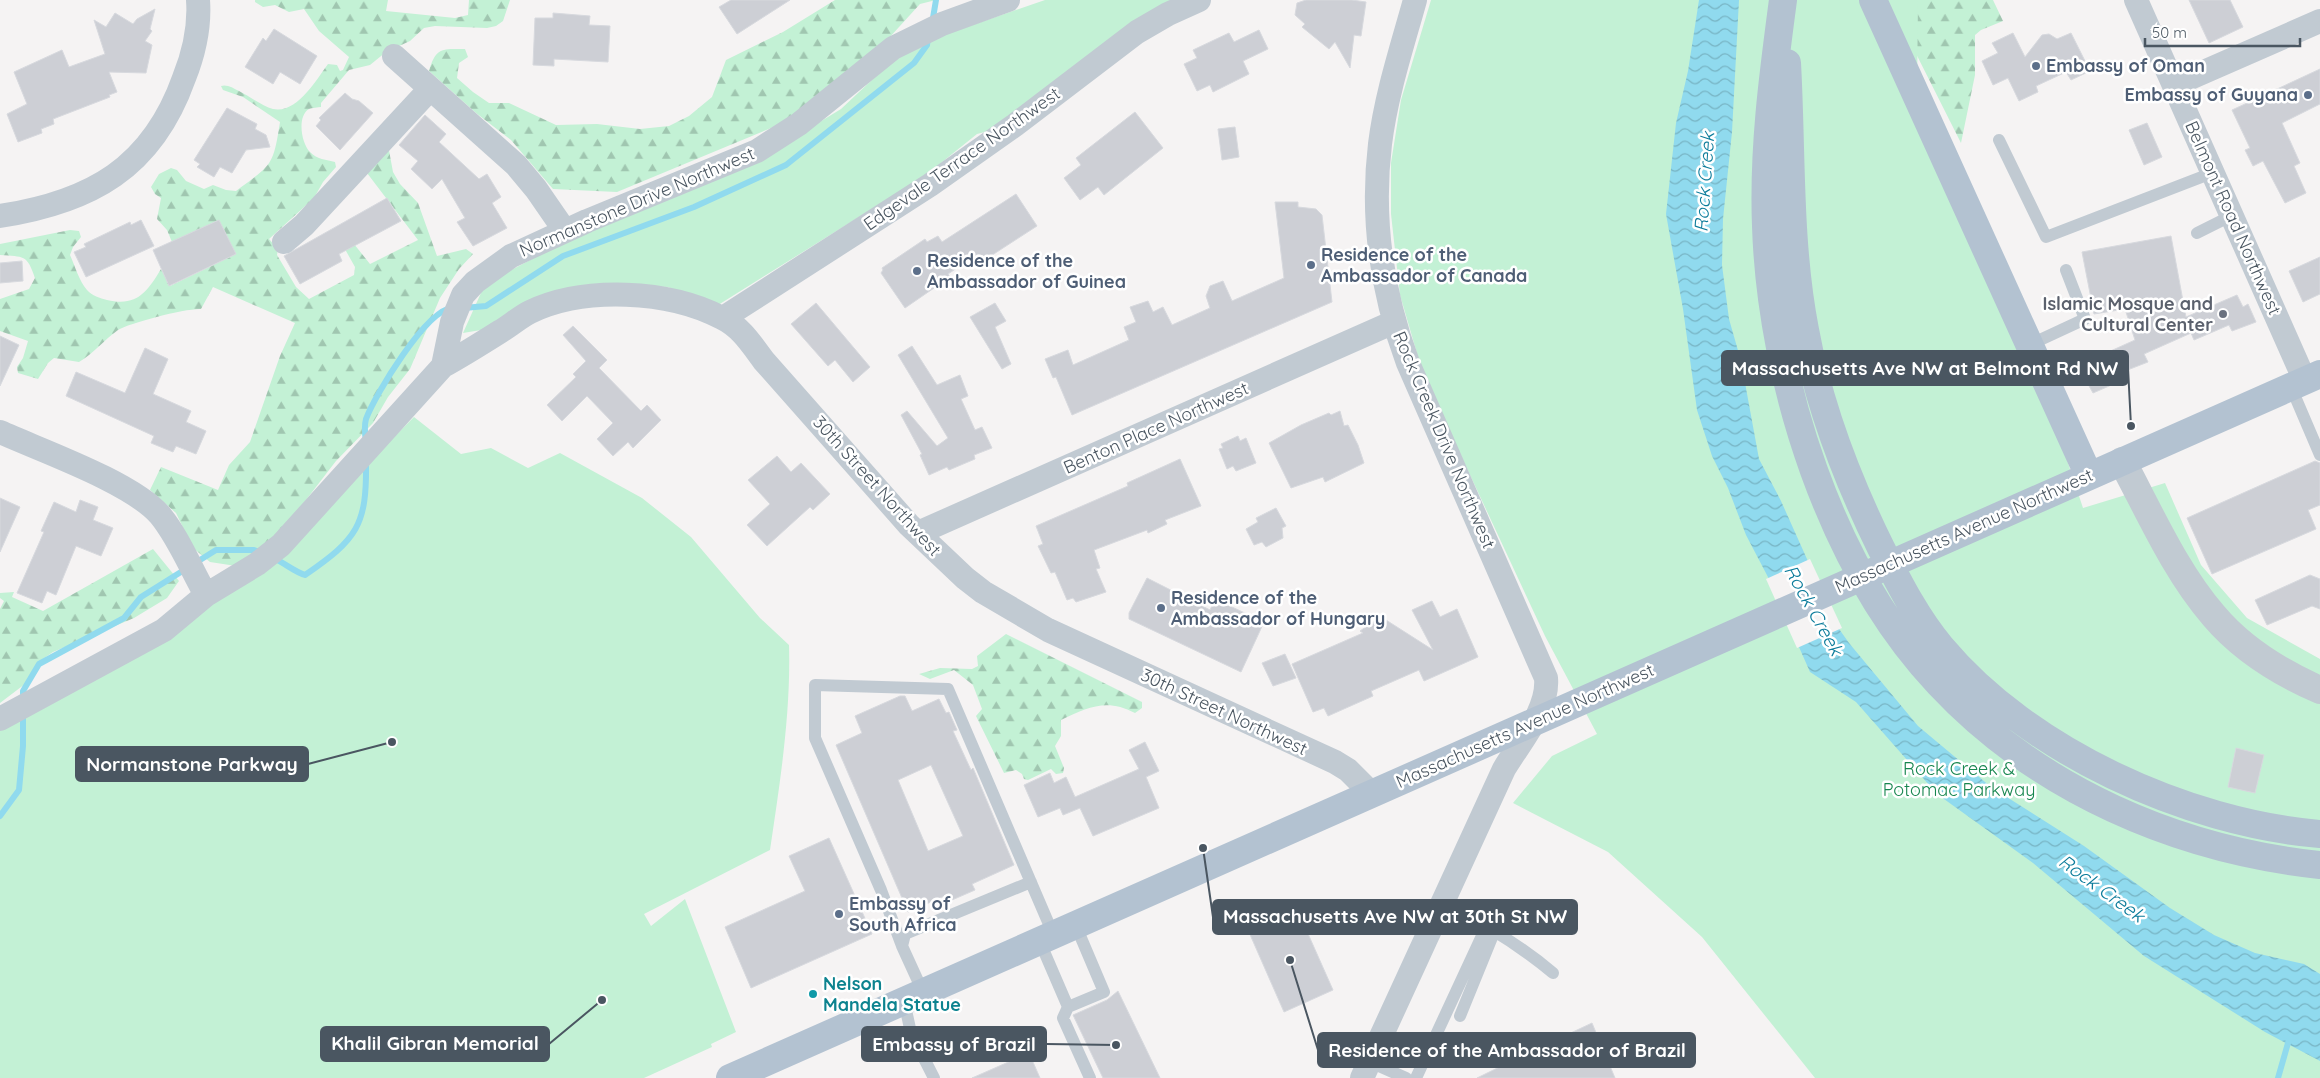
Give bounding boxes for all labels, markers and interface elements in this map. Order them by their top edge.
scale bar [2145,15,2300,47]
text: 50 m [2152,23,2187,42]
place label: Embassy of Oman [2046,54,2205,77]
marker: Embassy of Oman [2030,60,2042,72]
street label: Edgevale Terrace Northwest [859,82,1064,235]
place label: Embassy of Guyana [2124,83,2298,106]
marker: Embassy of Guyana [2302,89,2314,101]
street label: Belmont Road Northwest [2180,117,2287,318]
water label: Rock Creek [1689,129,1720,233]
street label: Normanstone Drive Northwest [516,141,758,262]
place label: Residence of the Ambassador of Canada [1321,243,1527,287]
place label: Residence of the Ambassador of Guinea [927,249,1126,293]
marker: Residence of the Ambassador of Canada [1305,259,1317,271]
marker: Residence of the Ambassador of Guinea [911,265,923,277]
place label: Islamic Mosque and Cultural Center [2042,292,2213,336]
marker: Islamic Mosque and Cultural Center [2217,308,2229,320]
street label: Rock Creek Drive Northwest [1388,328,1501,552]
callout: Massachusetts Ave NW at Belmont Rd NW [1722,351,2128,385]
text: Massachusetts Ave NW at Belmont Rd NW [1732,356,2118,380]
street label: Benton Place Northwest [1060,376,1252,479]
street label: 30th Street Northwest [808,411,946,561]
street label: Massachusetts Avenue Northwest [1831,463,2096,598]
water label: Rock Creek [1779,560,1850,661]
place label: Residence of the Ambassador of Hungary [1171,586,1385,630]
marker: Residence of the Ambassador of Hungary [1155,602,1167,614]
street label: Massachusetts Avenue Northwest [1392,658,1657,793]
street label: 30th Street Northwest [1137,663,1311,760]
callout: Normanstone Parkway [76,747,308,781]
text: Normanstone Parkway [86,752,298,776]
park label: Rock Creek & Potomac Parkway [1883,757,2035,801]
water label: Rock Creek [2054,849,2151,928]
place label: Embassy of South Africa [849,892,957,936]
callout: Massachusetts Ave NW at 30th St NW [1213,900,1577,934]
text: Massachusetts Ave NW at 30th St NW [1223,904,1567,928]
marker: Embassy of South Africa [833,908,845,920]
place label: Nelson Mandela Statue [823,972,961,1016]
marker: Nelson Mandela Statue [807,988,819,1000]
callout: Khalil Gibran Memorial [321,1027,549,1061]
callout: Embassy of Brazil [862,1027,1046,1061]
text: Khalil Gibran Memorial [331,1031,539,1055]
text: Embassy of Brazil [872,1032,1036,1056]
callout: Residence of the Ambassador of Brazil [1318,1033,1695,1067]
text: Residence of the Ambassador of Brazil [1328,1038,1686,1062]

